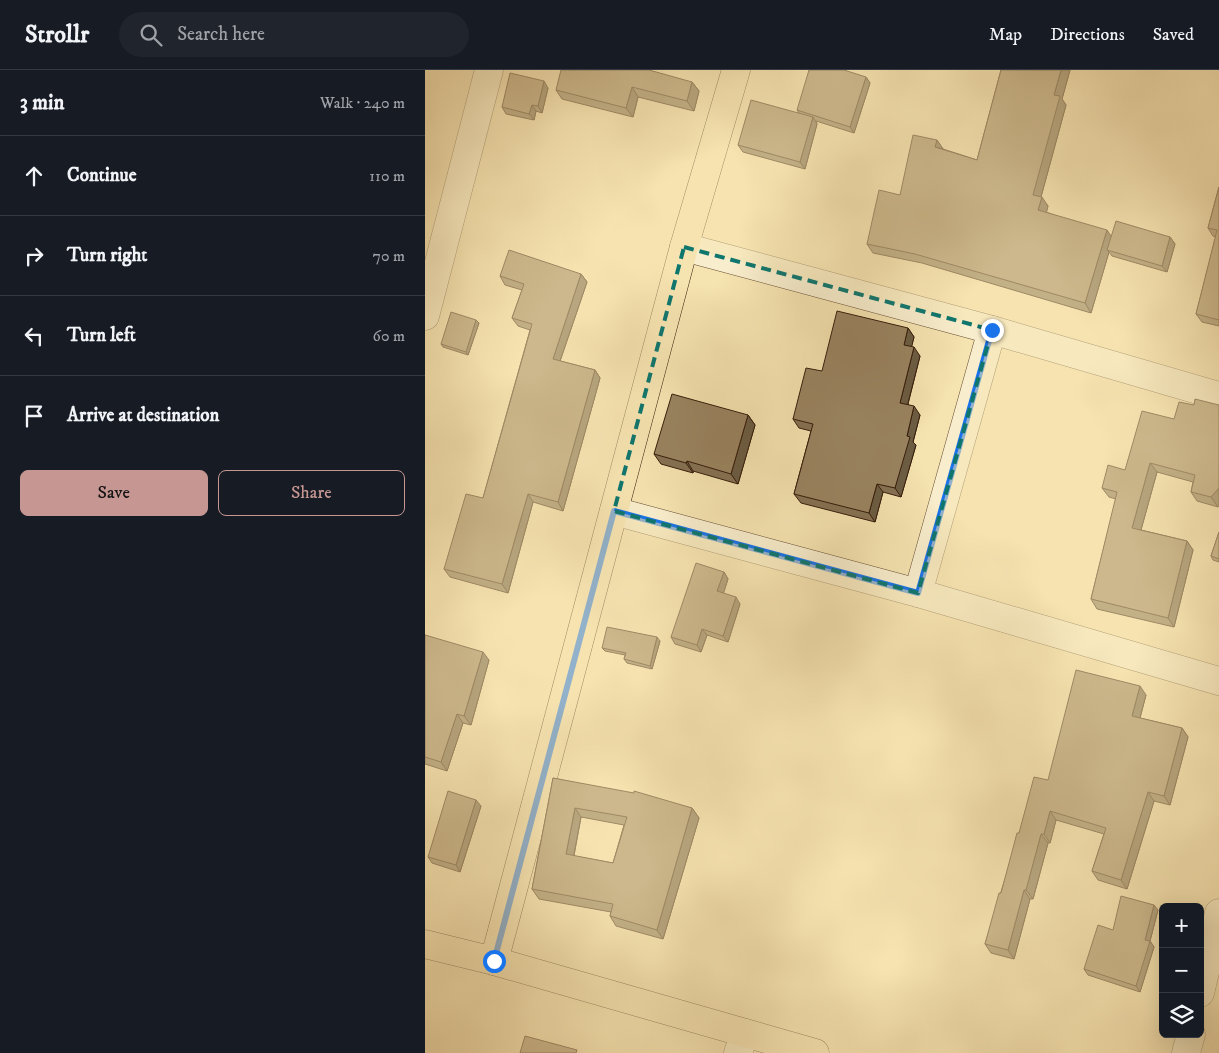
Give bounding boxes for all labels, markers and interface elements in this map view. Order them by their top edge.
search box [119,12,469,57]
text: Strollr [25,20,89,50]
icon: search [137,21,165,49]
text: Search here [177,23,265,46]
text: Map [989,24,1022,46]
text: Directions [1050,24,1125,46]
text: Saved [1153,24,1194,46]
text: 3 min [20,90,65,116]
text: Walk · 240 m [320,93,405,113]
icon: ahead [20,162,48,190]
text: Continue [67,164,137,187]
text: 110 m [369,166,405,186]
icon: right [20,242,48,270]
text: Turn right [67,244,147,267]
text: 70 m [373,246,405,266]
route end [981,319,1004,342]
icon: left [20,322,48,350]
text: Turn left [67,324,136,347]
text: 60 m [373,326,405,346]
icon: arrive [20,402,48,430]
text: Arrive at destination [67,404,219,427]
button: Save [20,470,208,516]
button: Share [218,470,405,516]
map controls [1159,903,1204,1038]
button: + [1159,903,1204,948]
button: − [1159,948,1204,993]
route start [483,950,506,973]
button: layers [1159,993,1204,1038]

